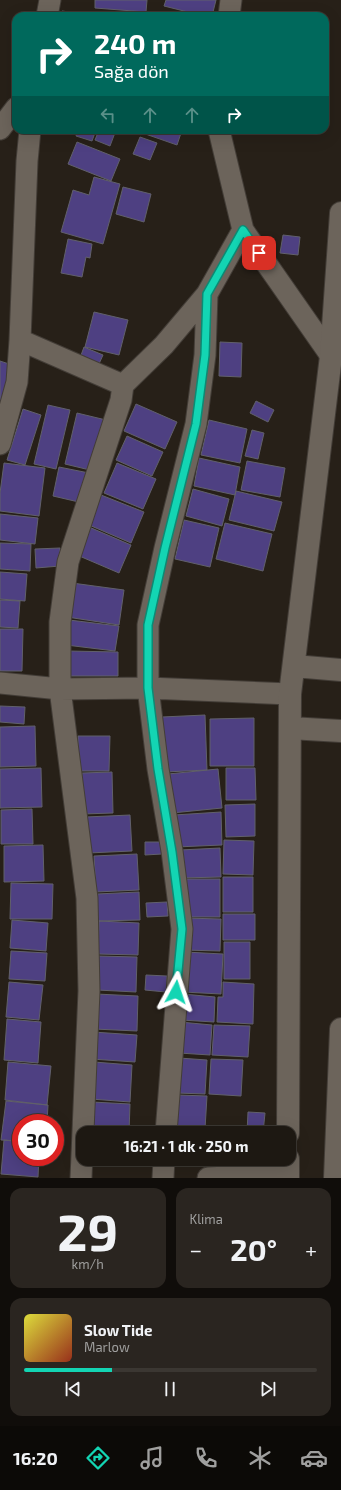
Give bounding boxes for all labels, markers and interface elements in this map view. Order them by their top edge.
text: 240 m [94,26,177,60]
icon: right [28,28,80,80]
text: Sağa dön [94,60,169,82]
icon: left [97,104,119,126]
icon: ahead [139,104,161,126]
icon: ahead [181,104,203,126]
icon: right [223,104,245,126]
pin [242,236,276,270]
icon: arrive [248,242,270,264]
position arrow [155,971,197,1013]
speed limit sign: 30 [12,1114,64,1166]
text: 16:21 · 1 dk · 250 m [124,1137,248,1155]
text: 29 [57,1199,118,1261]
text: Klima [190,1211,223,1227]
text: 20° [230,1231,277,1267]
text: − [190,1236,202,1262]
text: + [305,1236,317,1262]
text: km/h [72,1256,104,1272]
text: Slow Tide [84,1321,152,1339]
text: Marlow [84,1339,130,1355]
icon: previous [62,1378,84,1400]
icon: pause [159,1378,181,1400]
icon: next [257,1378,279,1400]
icon: directions [84,1444,112,1472]
icon: music [138,1444,166,1472]
icon: phone [192,1444,220,1472]
icon: climate [246,1444,274,1472]
icon: car [300,1444,328,1472]
text: 16:20 [13,1447,58,1469]

